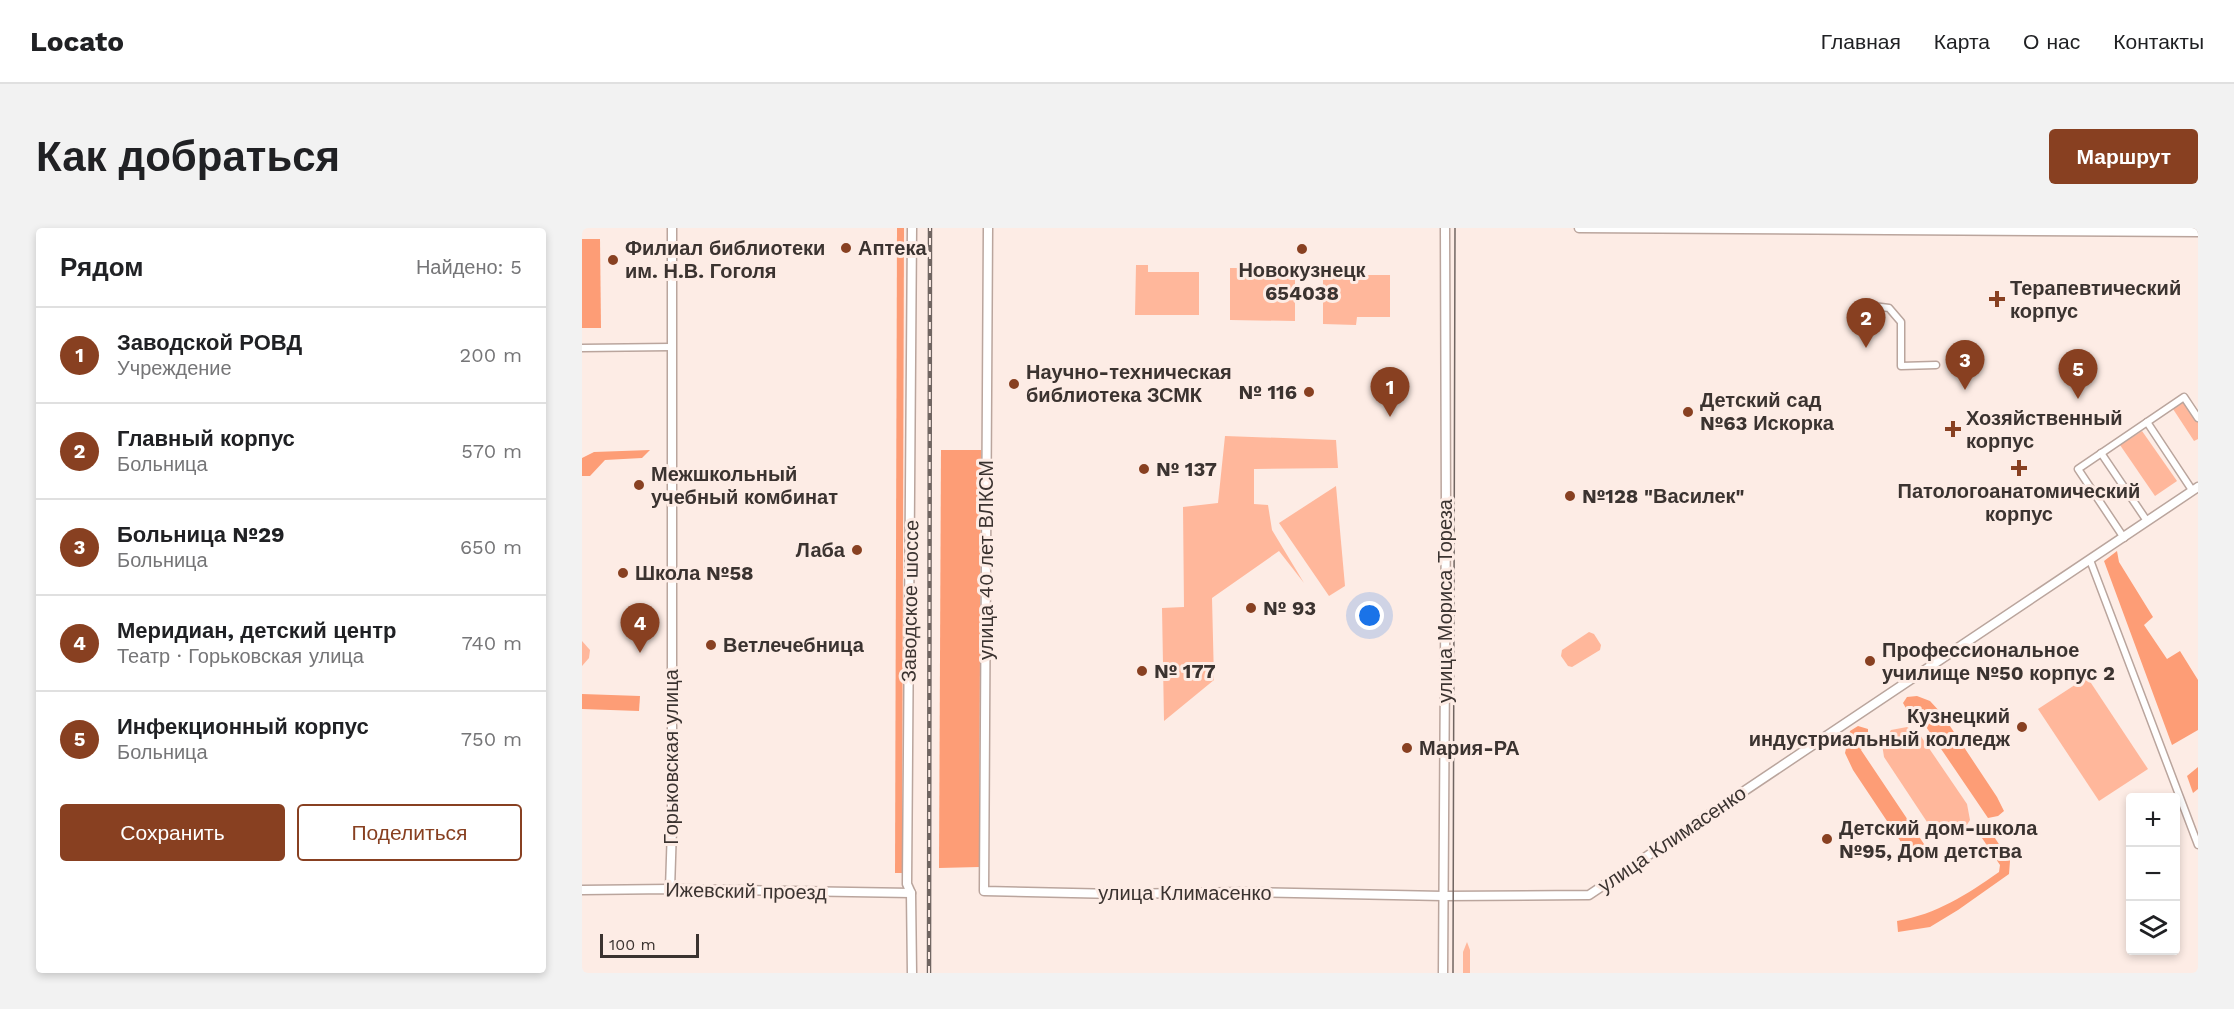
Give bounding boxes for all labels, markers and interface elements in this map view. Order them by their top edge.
text: Locato [30,25,124,58]
text: Главная [1821,29,1901,54]
text: Карта [1934,29,1990,54]
text: О нас [2023,29,2080,54]
text: Контакты [2113,29,2204,54]
button: Маршрут [2049,129,2198,184]
text: Как добраться [36,132,340,181]
place label: Филиал библиотеки им. Н.В. Гоголя [625,236,825,283]
place label: Аптека [858,236,927,260]
marker: Аптека [839,241,853,255]
marker: Новокузнецк 654038 [1295,242,1309,256]
text: Рядом [60,252,143,282]
marker: Филиал библиотеки им. Н.В. Гоголя [606,253,620,267]
text: Найдено: 5 [416,255,522,279]
place label: Новокузнецк 654038 [1238,258,1367,305]
place label: Терапевтический корпус [2010,276,2181,323]
marker: Терапевтический корпус [1988,290,2006,308]
pin: 2 [1846,298,1886,348]
text: Заводской РОВД [117,330,302,355]
pin: 3 [1946,340,1984,390]
text: 1 [75,343,84,367]
text: 200 m [460,343,522,367]
pin: 5 [2058,350,2098,399]
text: Учреждение [117,356,232,380]
place label: Научно-техническая библиотека ЗСМК [1026,360,1232,407]
pin: 1 [1370,368,1410,417]
marker: Научно-техническая библиотека ЗСМК [1007,377,1021,391]
place label: № 116 [1239,380,1297,404]
marker: № 116 [1302,385,1316,399]
place label: Детский сад №63 Искорка [1700,388,1835,435]
marker: Детский сад №63 Искорка [1681,405,1695,419]
place label: Хозяйственный корпус [1966,406,2123,453]
marker: Хозяйственный корпус [1944,420,1962,438]
text: Главный корпус [117,426,295,451]
text: 2 [74,439,85,463]
text: 570 m [461,439,522,463]
text: Больница [117,452,208,476]
place label: № 137 [1156,457,1217,481]
marker: Патологоанатомический корпус [2010,459,2028,477]
street label: улица 40 лет ВЛКСМ [974,460,998,660]
place label: Межшкольный учебный комбинат [651,462,838,509]
marker: № 137 [1137,462,1151,476]
marker: Межшкольный учебный комбинат [632,478,646,492]
place label: Патологоанатомический корпус [1898,479,2140,526]
place label: №128 "Василек" [1582,484,1745,508]
marker: №128 "Василек" [1563,489,1577,503]
street label: улица Мориса Тореза [1433,498,1457,703]
street label: Заводское шоссе [897,520,923,682]
text: Больница №29 [117,522,285,547]
text: 3 [74,535,85,559]
text: 650 m [460,535,522,559]
place label: Лаба [796,538,846,562]
marker: Лаба [850,543,864,557]
text: Больница [117,548,208,572]
place label: Школа №58 [635,561,754,585]
marker: Школа №58 [616,566,630,580]
place label: № 93 [1263,596,1316,620]
marker: № 93 [1244,601,1258,615]
your location [1355,601,1384,630]
pin: 4 [620,604,660,653]
text: Меридиан, детский центр [117,618,396,643]
text: 4 [73,631,86,655]
text: 740 m [462,631,522,655]
place label: Ветлечебница [723,633,865,657]
marker: Ветлечебница [704,638,718,652]
place label: Профессиональное училище №50 корпус 2 [1882,638,2115,685]
text: Театр · Горьковская улица [117,644,364,668]
marker: Профессиональное училище №50 корпус 2 [1863,654,1877,668]
place label: № 177 [1154,659,1216,683]
marker: № 177 [1135,664,1149,678]
street label: Горьковская улица [659,668,683,845]
place label: Кузнецкий индустриальный колледж [1749,704,2011,751]
text: Инфекционный корпус [117,714,369,739]
marker: Кузнецкий индустриальный колледж [2015,720,2029,734]
text: 5 [74,727,85,751]
text: 750 m [461,727,522,751]
place label: Мария-РА [1419,736,1520,760]
text: Больница [117,740,208,764]
marker: Мария-РА [1400,741,1414,755]
street label: улица Климасенко [1593,781,1751,897]
map controls [2126,793,2180,955]
button: + [2126,793,2180,847]
button: Сохранить [60,804,285,861]
button: Поделиться [297,804,522,861]
place label: Детский дом-школа №95, Дом детства [1839,816,2038,863]
marker: Детский дом-школа №95, Дом детства [1820,832,1834,846]
button: − [2126,847,2180,901]
street label: Ижевский проезд [665,878,827,904]
street label: улица Климасенко [1098,881,1272,905]
button: layers [2126,901,2180,955]
scale bar [600,931,699,958]
text: 100 m [609,935,656,954]

